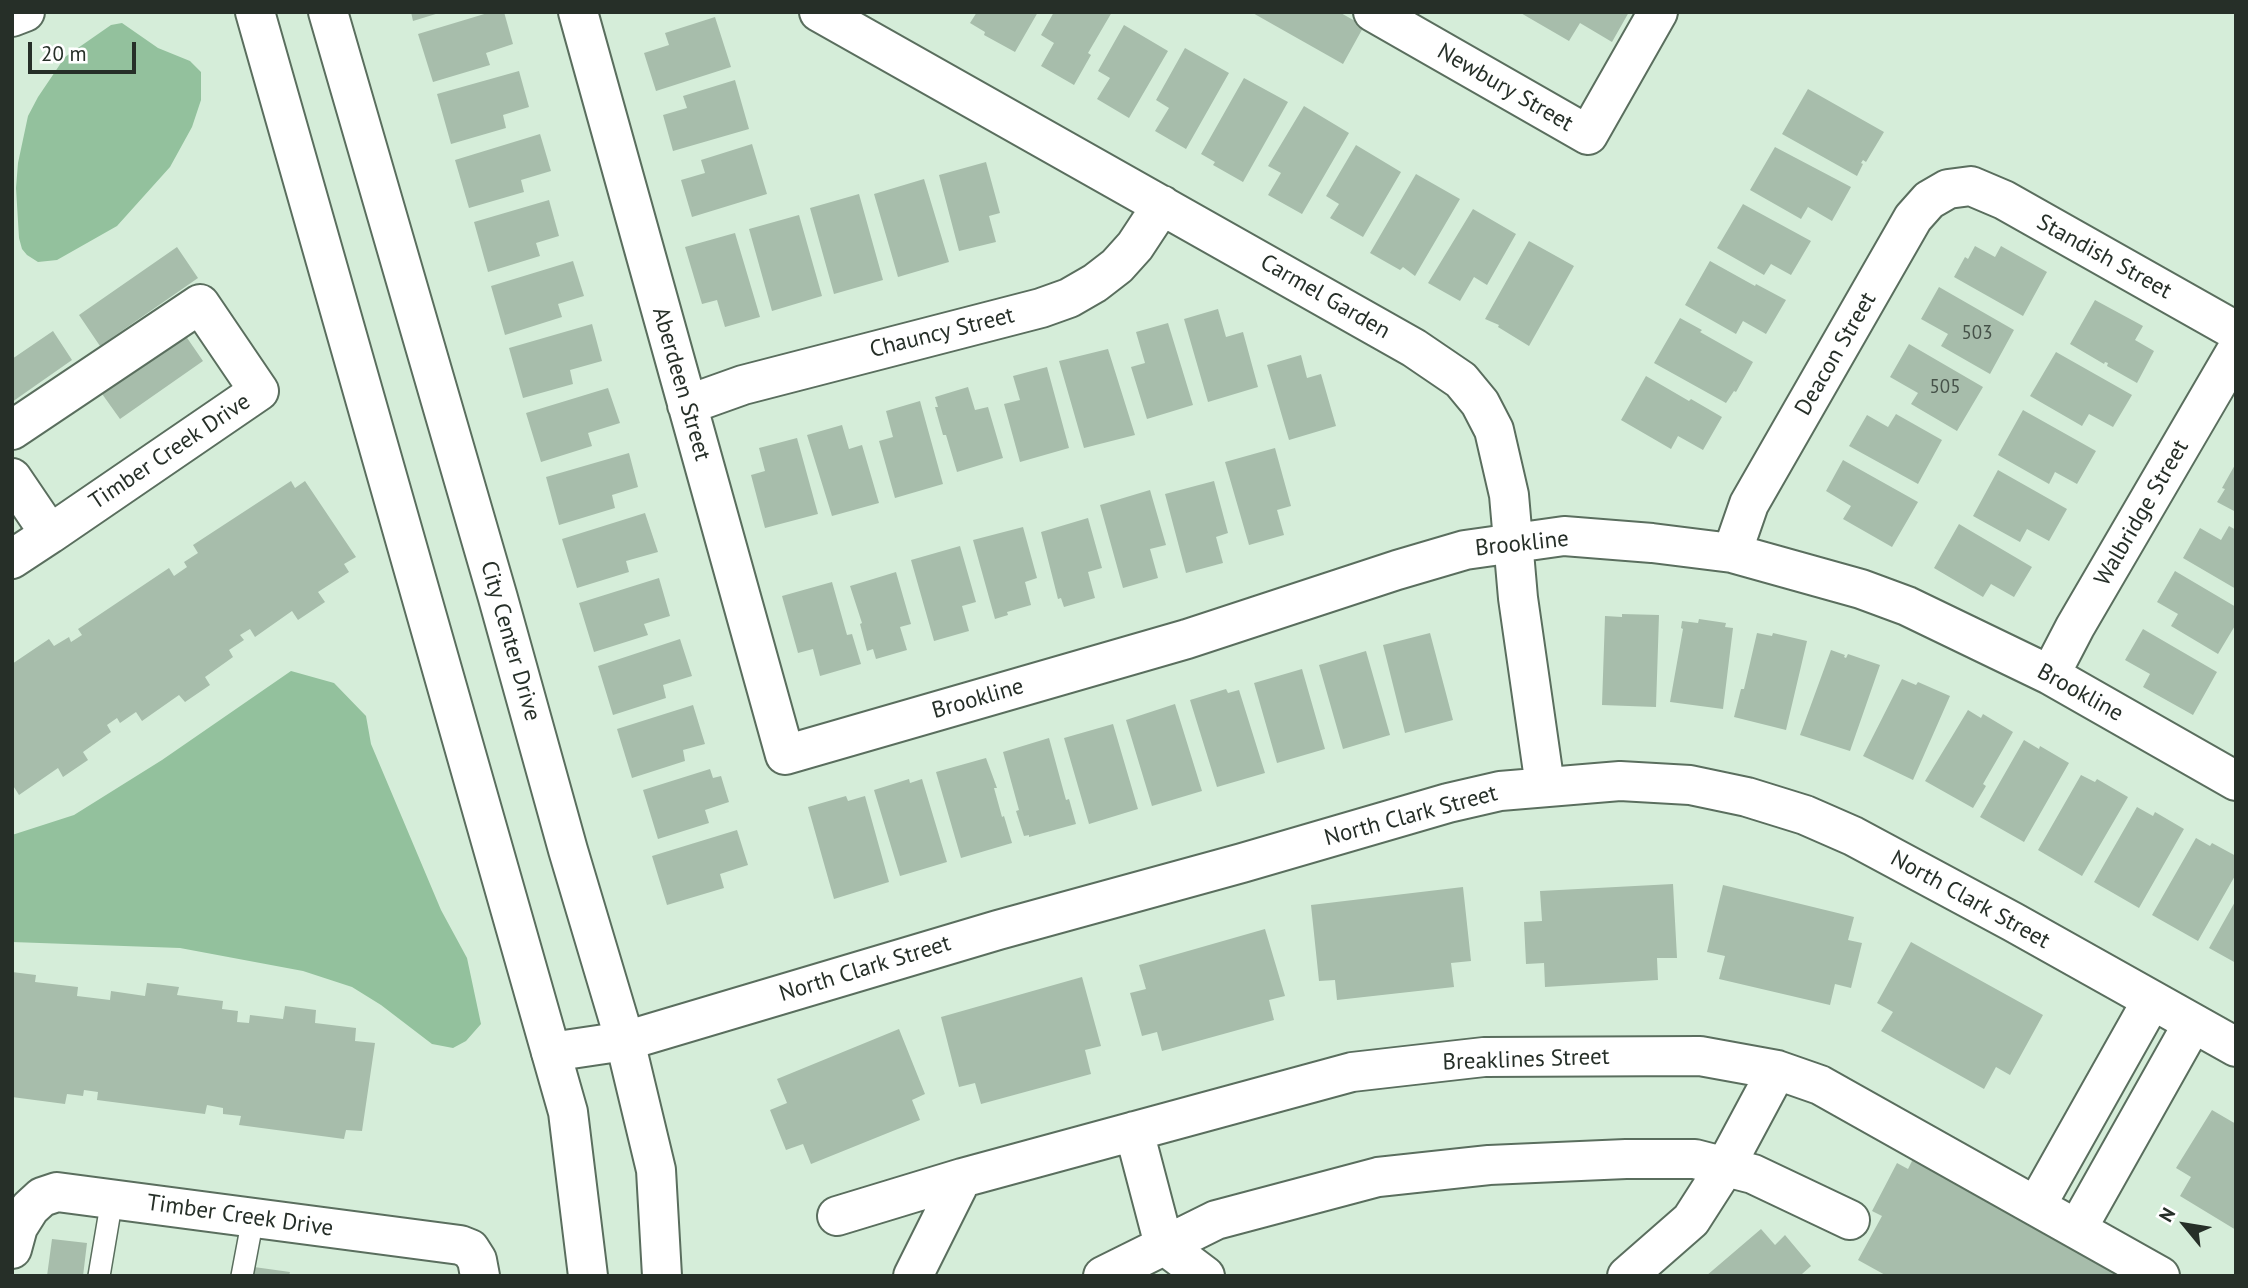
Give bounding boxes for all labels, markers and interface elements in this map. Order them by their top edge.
scale bar [32,28,140,72]
street label: Newbury Street [1432,38,1578,138]
text: 20 m [41,40,87,67]
street label: Standish Street [2032,209,2176,305]
street label: Carmel Garden [1255,249,1395,345]
street label: Deacon Street [1790,287,1882,421]
street label: Chauncy Street [867,302,1017,364]
street label: Aberdeen Street [646,304,716,464]
house number: 503 [1961,323,1993,345]
house number: 505 [1929,377,1961,399]
street label: Timber Creek Drive [84,388,256,516]
street label: Walbridge Street [2089,435,2195,591]
street label: Brookline [1474,525,1570,563]
street label: City Center Drive [474,558,546,724]
street label: Brookline [2032,658,2128,728]
street label: Brookline [929,673,1027,725]
street label: North Clark Street [1322,780,1500,852]
street label: North Clark Street [1886,845,2054,955]
street label: North Clark Street [776,930,954,1008]
street label: Breaklines Street [1442,1043,1610,1077]
street label: Timber Creek Drive [145,1189,335,1243]
north arrow [2150,1190,2220,1260]
text: N [2153,1203,2180,1226]

